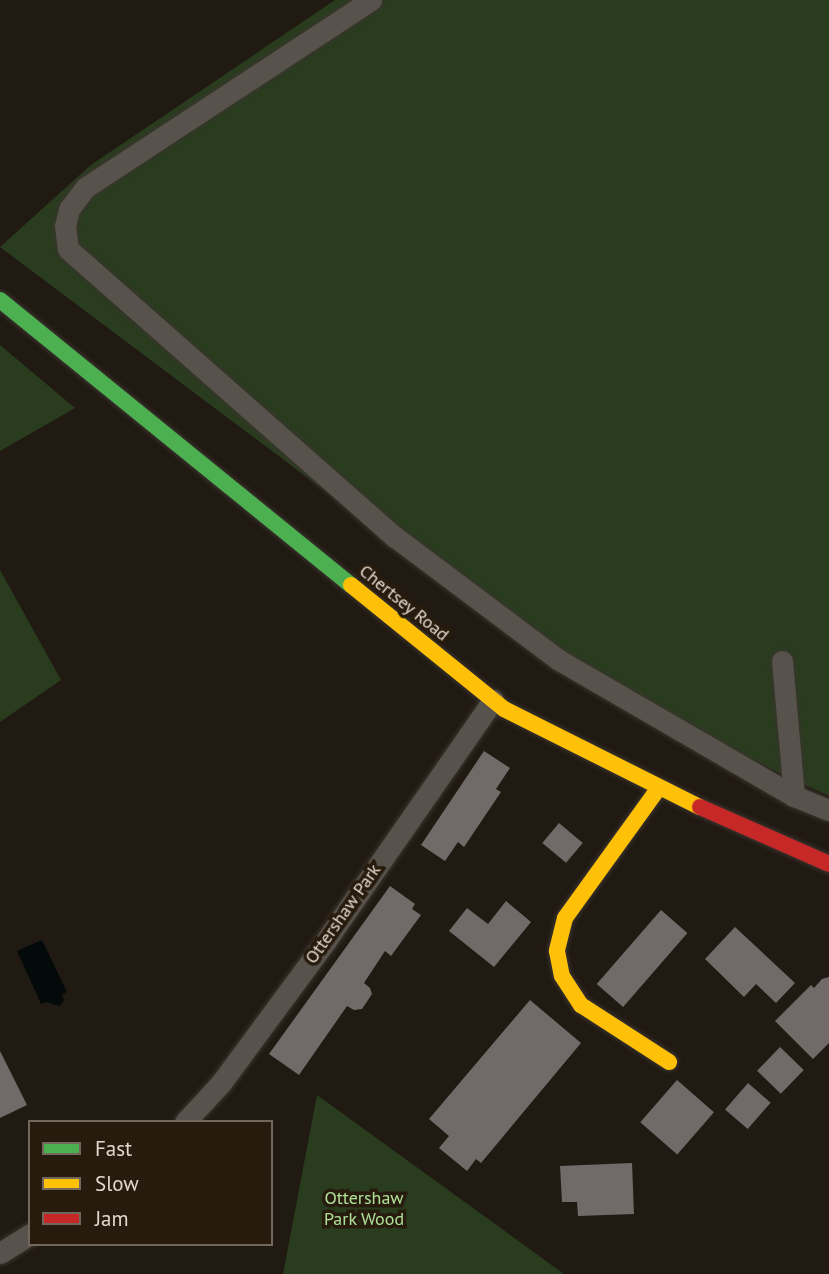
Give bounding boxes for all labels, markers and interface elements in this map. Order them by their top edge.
street label: Chertsey Road [355,560,453,646]
street label: Ottershaw Park [301,860,385,968]
legend [28,1120,273,1246]
text: Fast [95,1135,132,1162]
text: Slow [95,1170,139,1197]
park label: Ottershaw Park Wood [323,1188,405,1230]
text: Jam [95,1205,129,1232]

